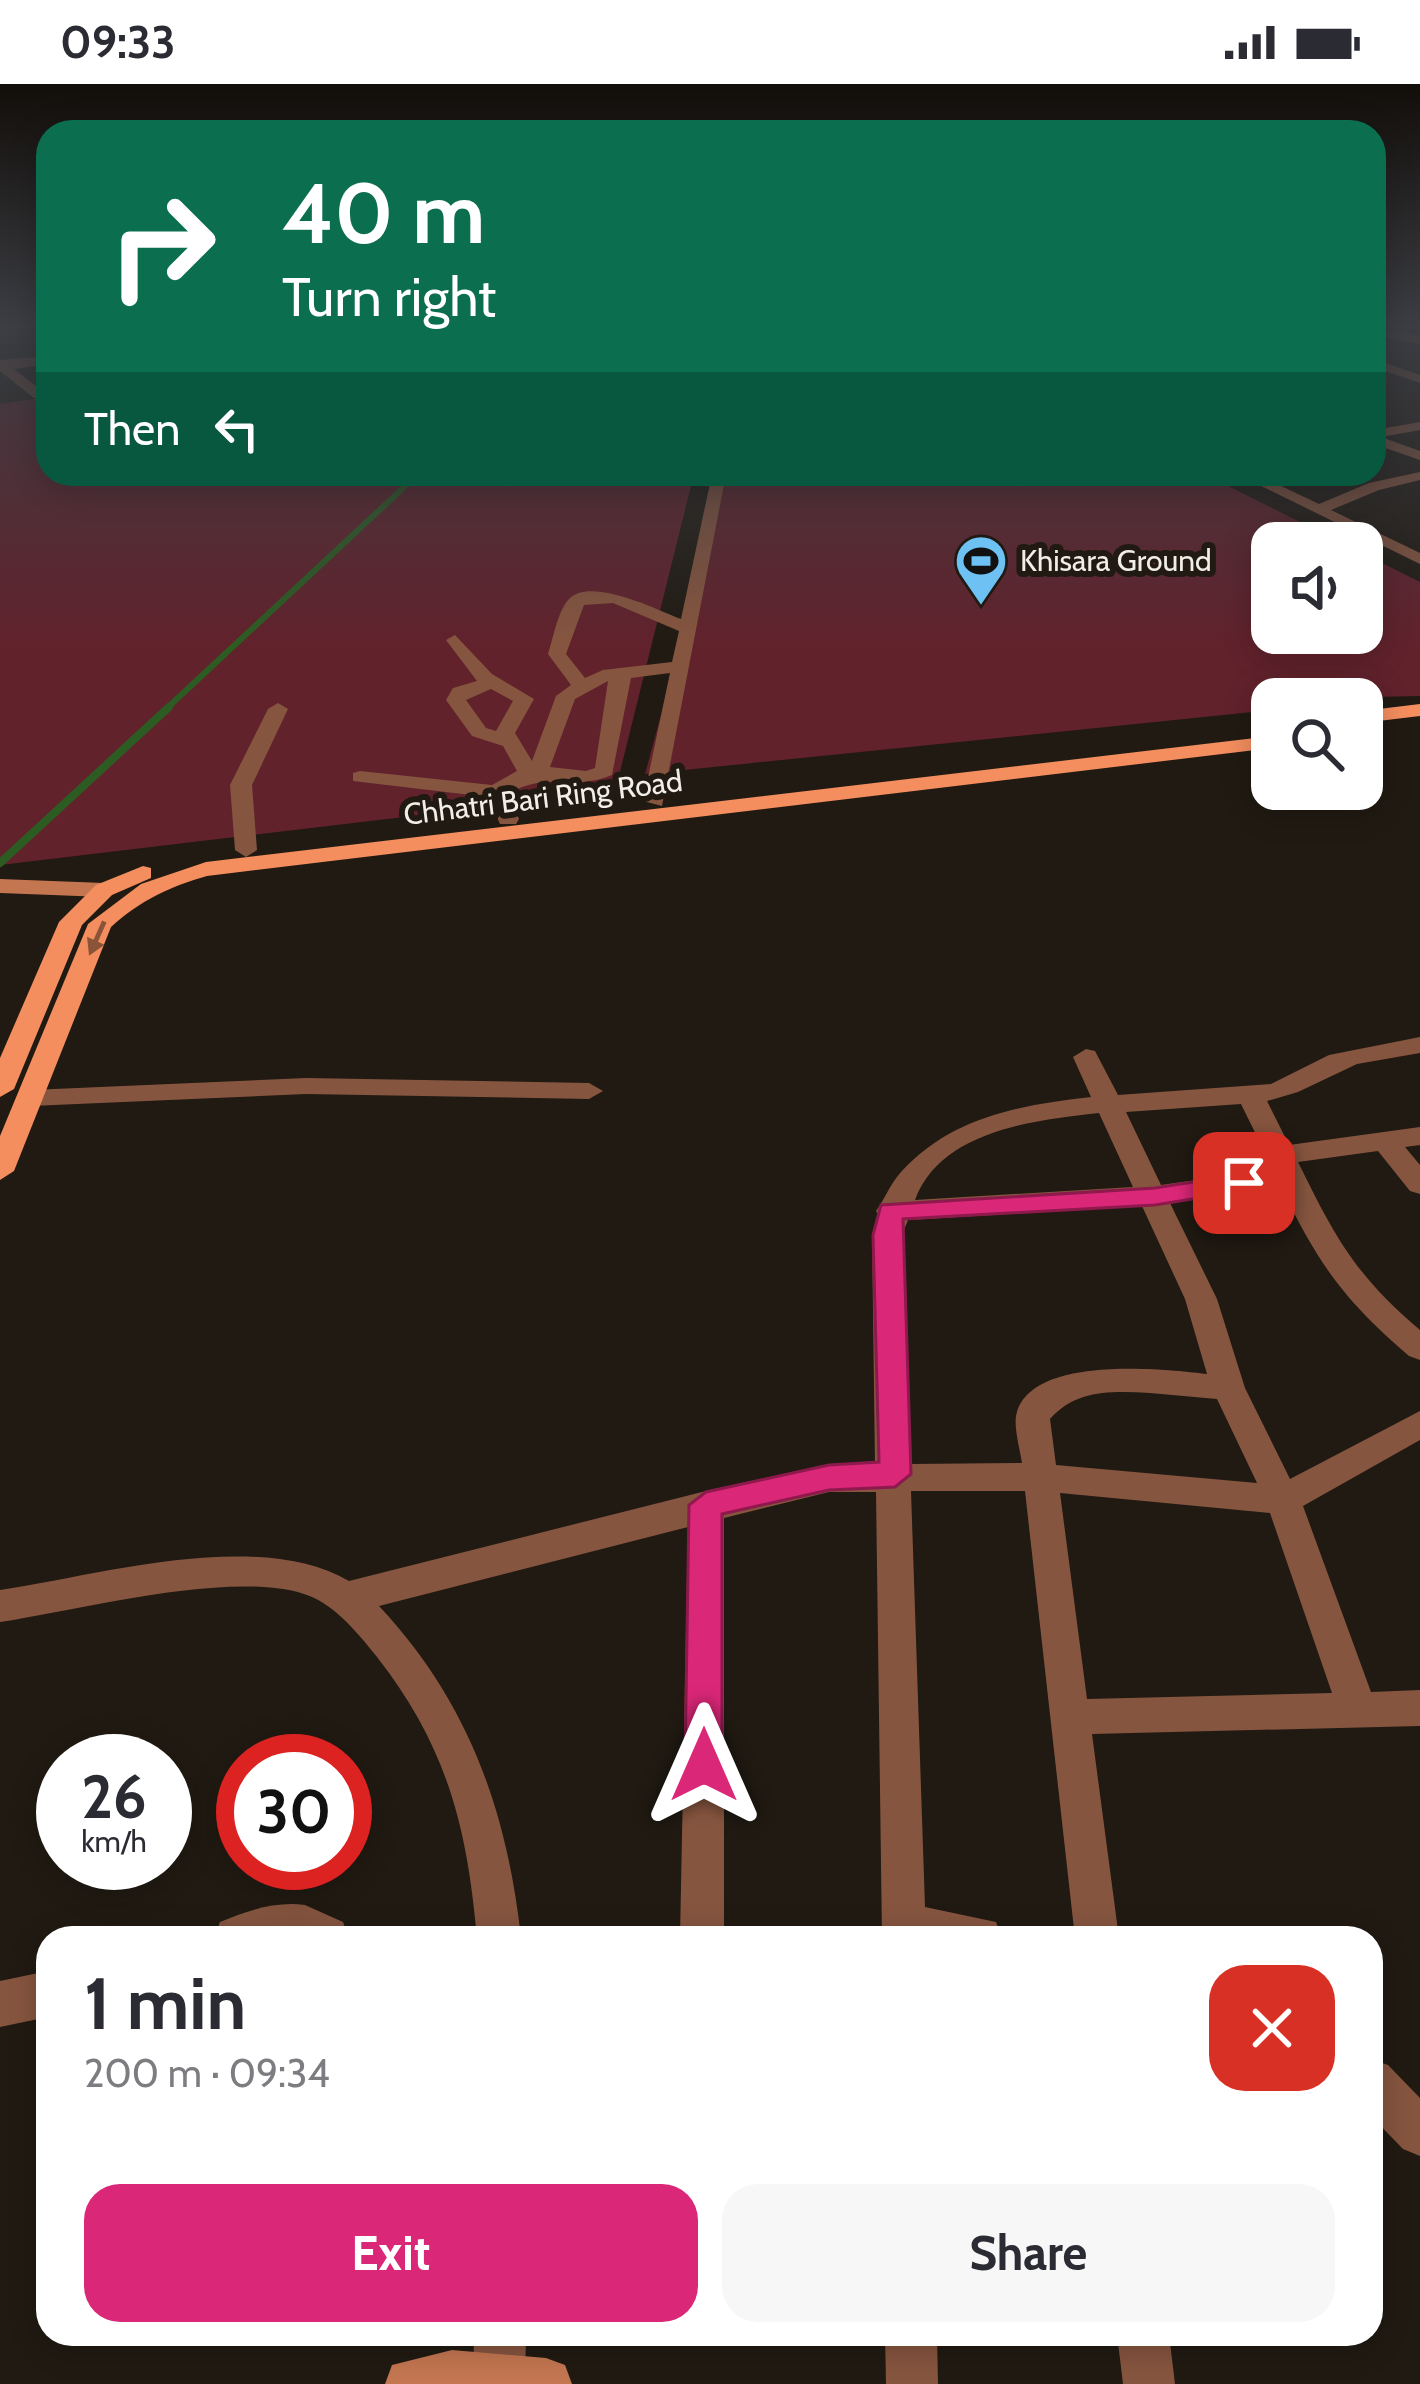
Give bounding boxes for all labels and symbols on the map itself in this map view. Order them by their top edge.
sports icon: Khisara Ground [953,533,1009,607]
place label: Khisara Ground [1020,542,1212,579]
street label: Chhatri Bari Ring Road [401,762,684,833]
one-way arrow [87,921,107,956]
pin [1193,1132,1295,1234]
position arrow [641,1702,767,1828]
speed limit sign: 30 [216,1734,372,1890]

